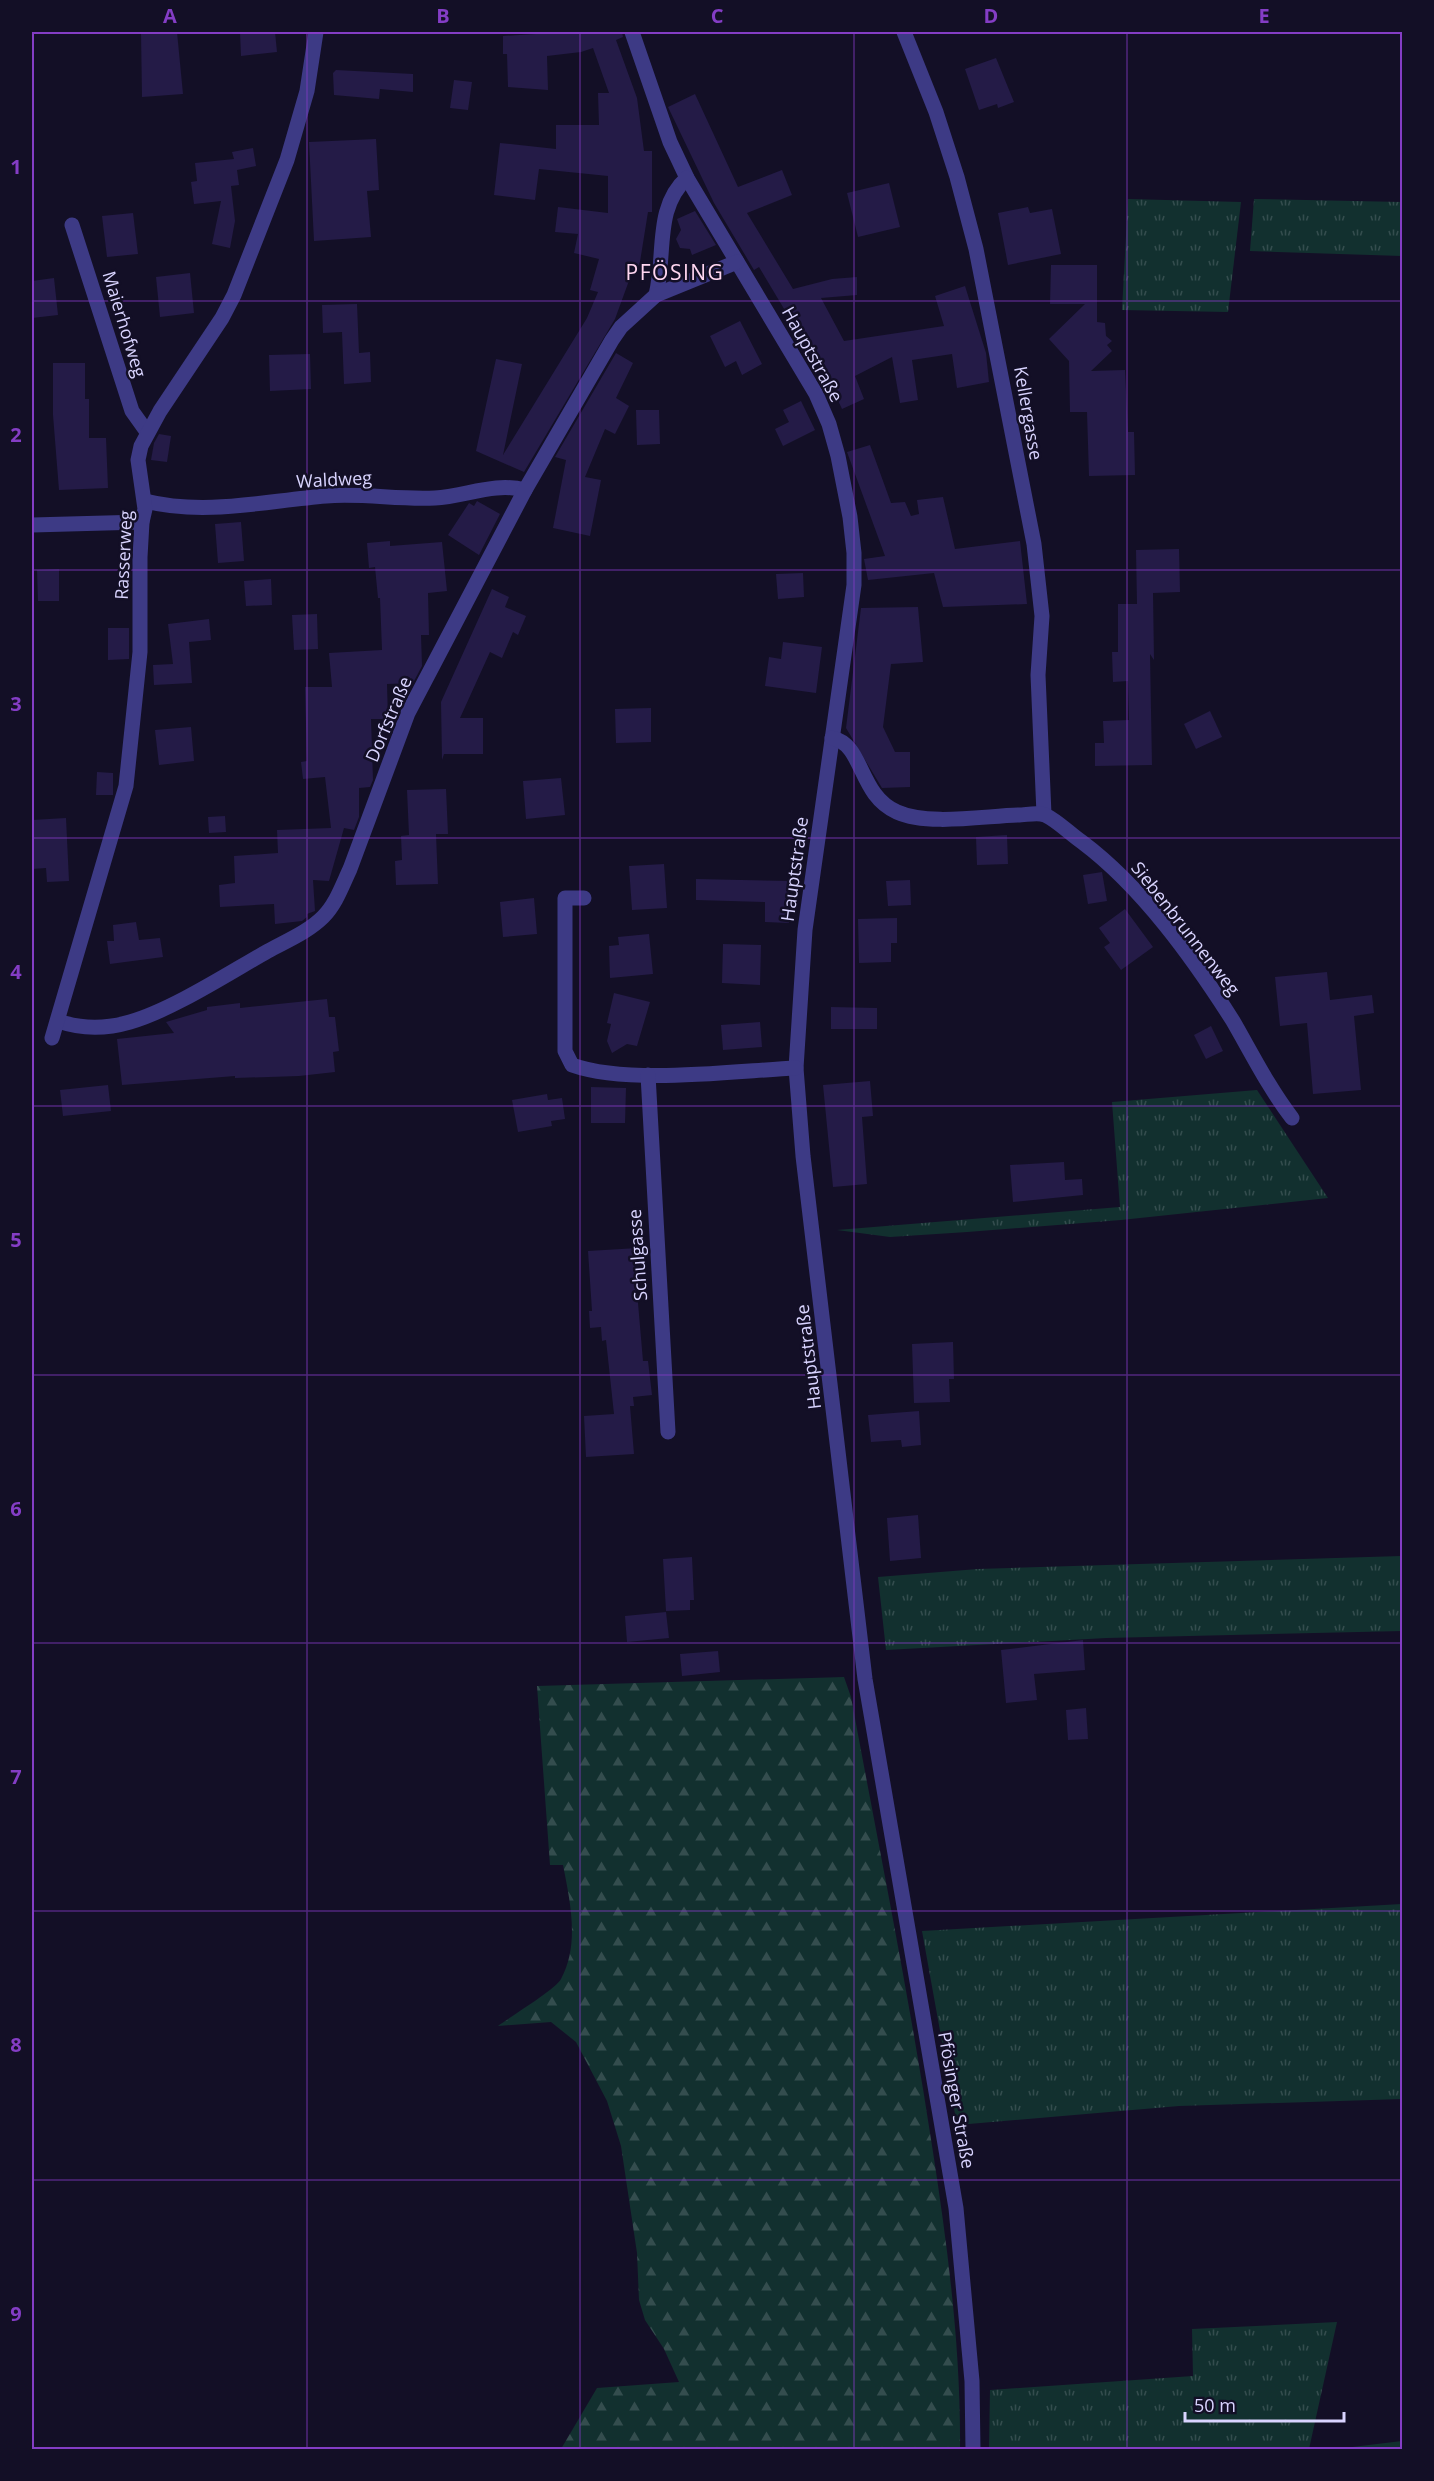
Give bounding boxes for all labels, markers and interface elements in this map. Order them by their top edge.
text: A [163,2,177,29]
text: B [436,2,450,29]
text: C [711,2,724,29]
text: D [984,2,998,29]
text: E [1258,2,1270,29]
text: 1 [10,153,22,180]
district label: PFÖSING [626,258,724,286]
street label: Maierhofweg [97,268,153,380]
street label: Hauptstraße [777,302,849,406]
street label: Kellergasse [1009,364,1049,462]
text: 2 [10,421,22,448]
street label: Waldweg [295,465,373,493]
street label: Rasserweg [109,509,137,600]
street label: Dorfstraße [359,672,417,766]
text: 3 [10,690,22,717]
street label: Hauptstraße [775,815,813,923]
street label: Siebenbrunnenweg [1126,856,1246,1000]
text: 4 [10,958,22,985]
street label: Schulgasse [622,1208,652,1302]
text: 5 [10,1226,22,1253]
street label: Hauptstraße [790,1303,826,1411]
text: 6 [10,1495,22,1522]
text: 7 [10,1763,22,1790]
street label: Pfösinger Straße [933,2030,981,2170]
text: 8 [10,2031,22,2058]
text: 9 [10,2300,22,2327]
scale bar [1185,2385,1344,2423]
text: 50 m [1194,2393,1236,2417]

